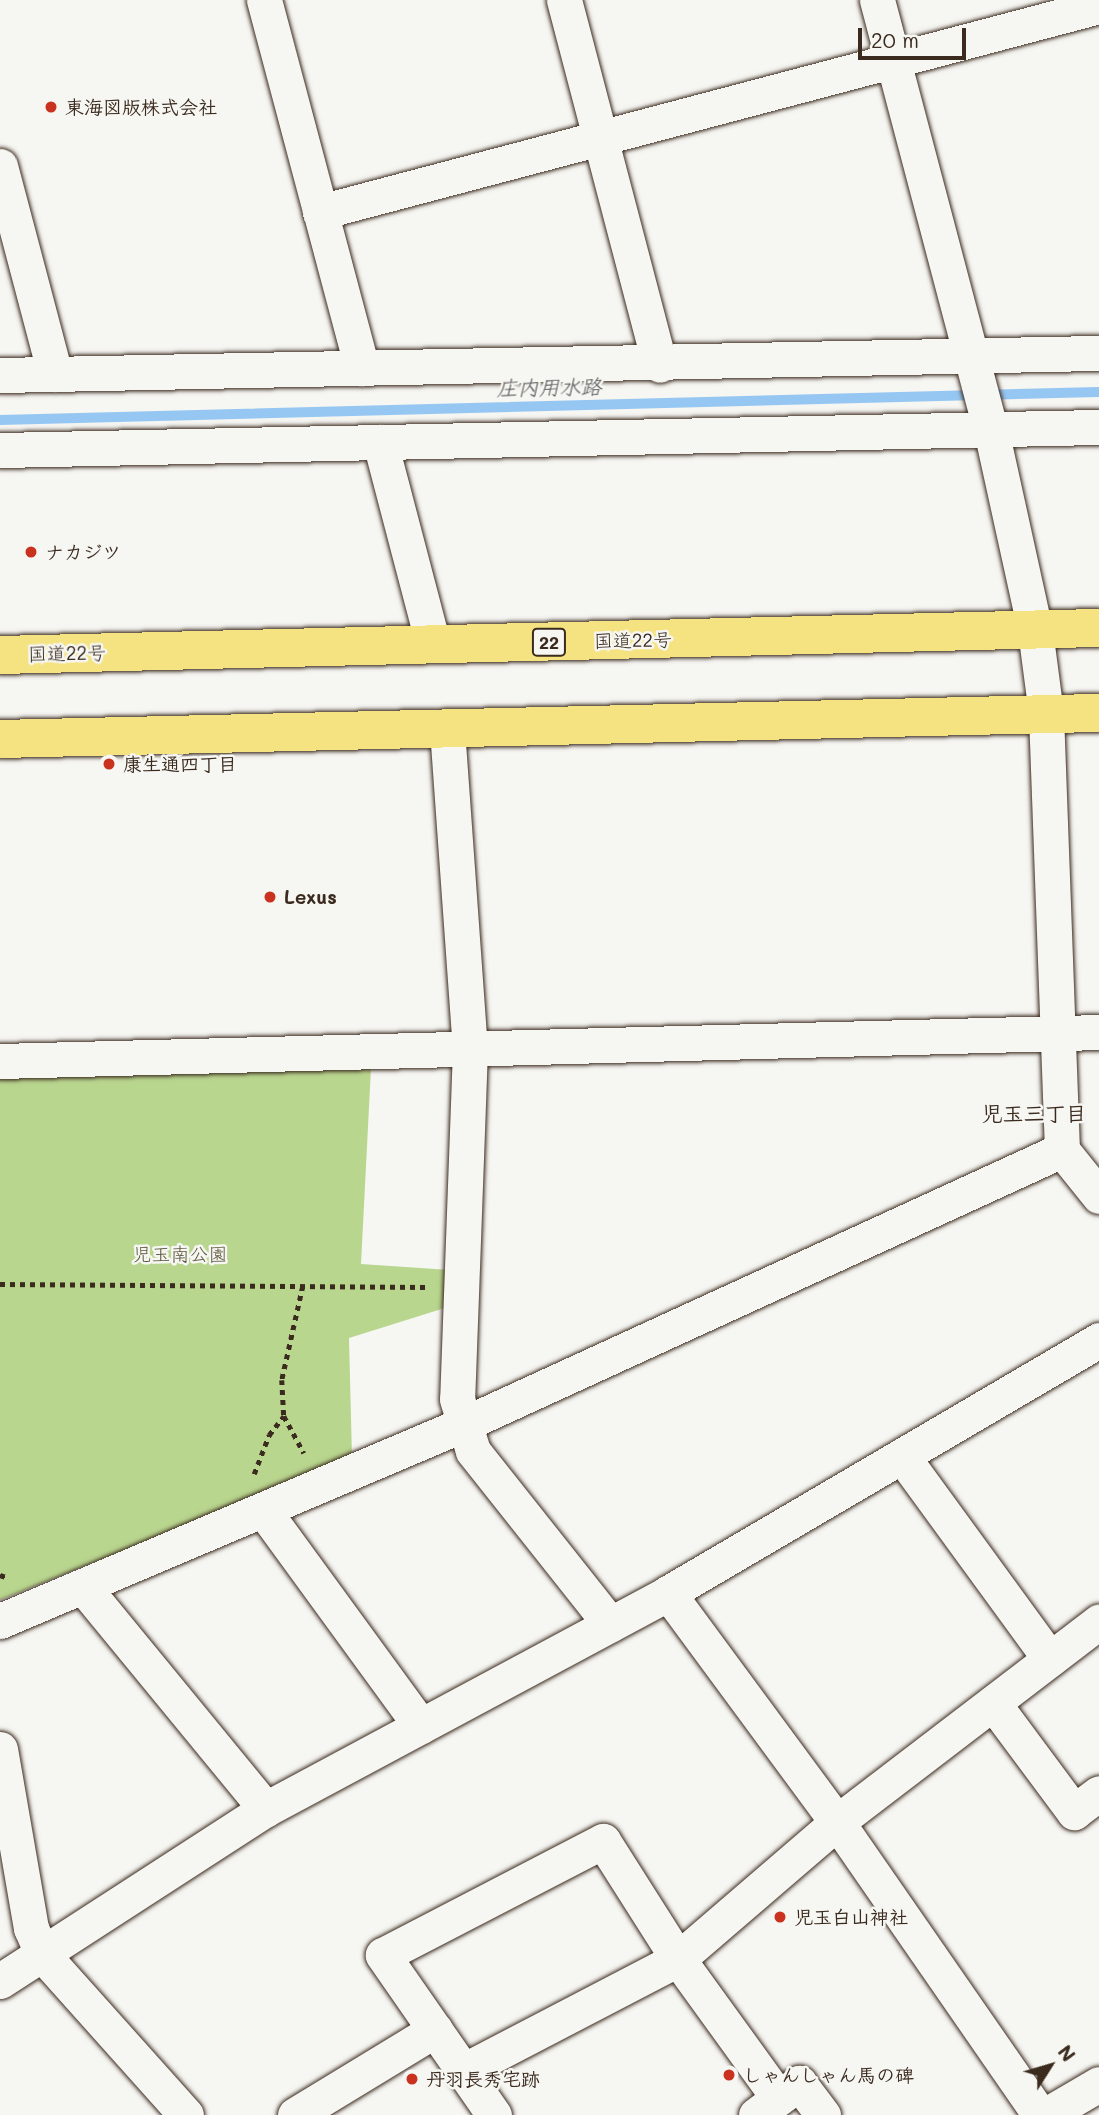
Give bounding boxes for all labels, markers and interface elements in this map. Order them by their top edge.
scale bar [861,14,970,58]
text: 20 m [871,26,919,53]
place label: 東海図版株式会社 [65,96,217,118]
marker: 東海図版株式会社 [43,99,59,115]
water label: 庄内用水路 [496,373,602,401]
place label: ナカジツ [45,541,121,563]
marker: ナカジツ [23,544,39,560]
road number: 22 [532,628,566,656]
street label: 国道22号 [594,628,672,652]
street label: 国道22号 [28,641,106,665]
place label: 康生通四丁目 [123,753,237,775]
marker: 康生通四丁目 [101,756,117,772]
place label: Lexus [284,886,337,908]
marker: Lexus [262,889,278,905]
district label: 児玉三丁目 [982,1100,1086,1126]
park label: 児玉南公園 [133,1243,227,1265]
place label: 児玉白山神社 [794,1906,908,1928]
marker: 児玉白山神社 [772,1909,788,1925]
north arrow [1015,2031,1085,2101]
text: N [1053,2040,1081,2066]
place label: しゃんしゃん馬の碑 [743,2064,914,2086]
marker: しゃんしゃん馬の碑 [721,2067,737,2083]
place label: 丹羽長秀宅跡 [426,2068,540,2090]
marker: 丹羽長秀宅跡 [404,2071,420,2087]

